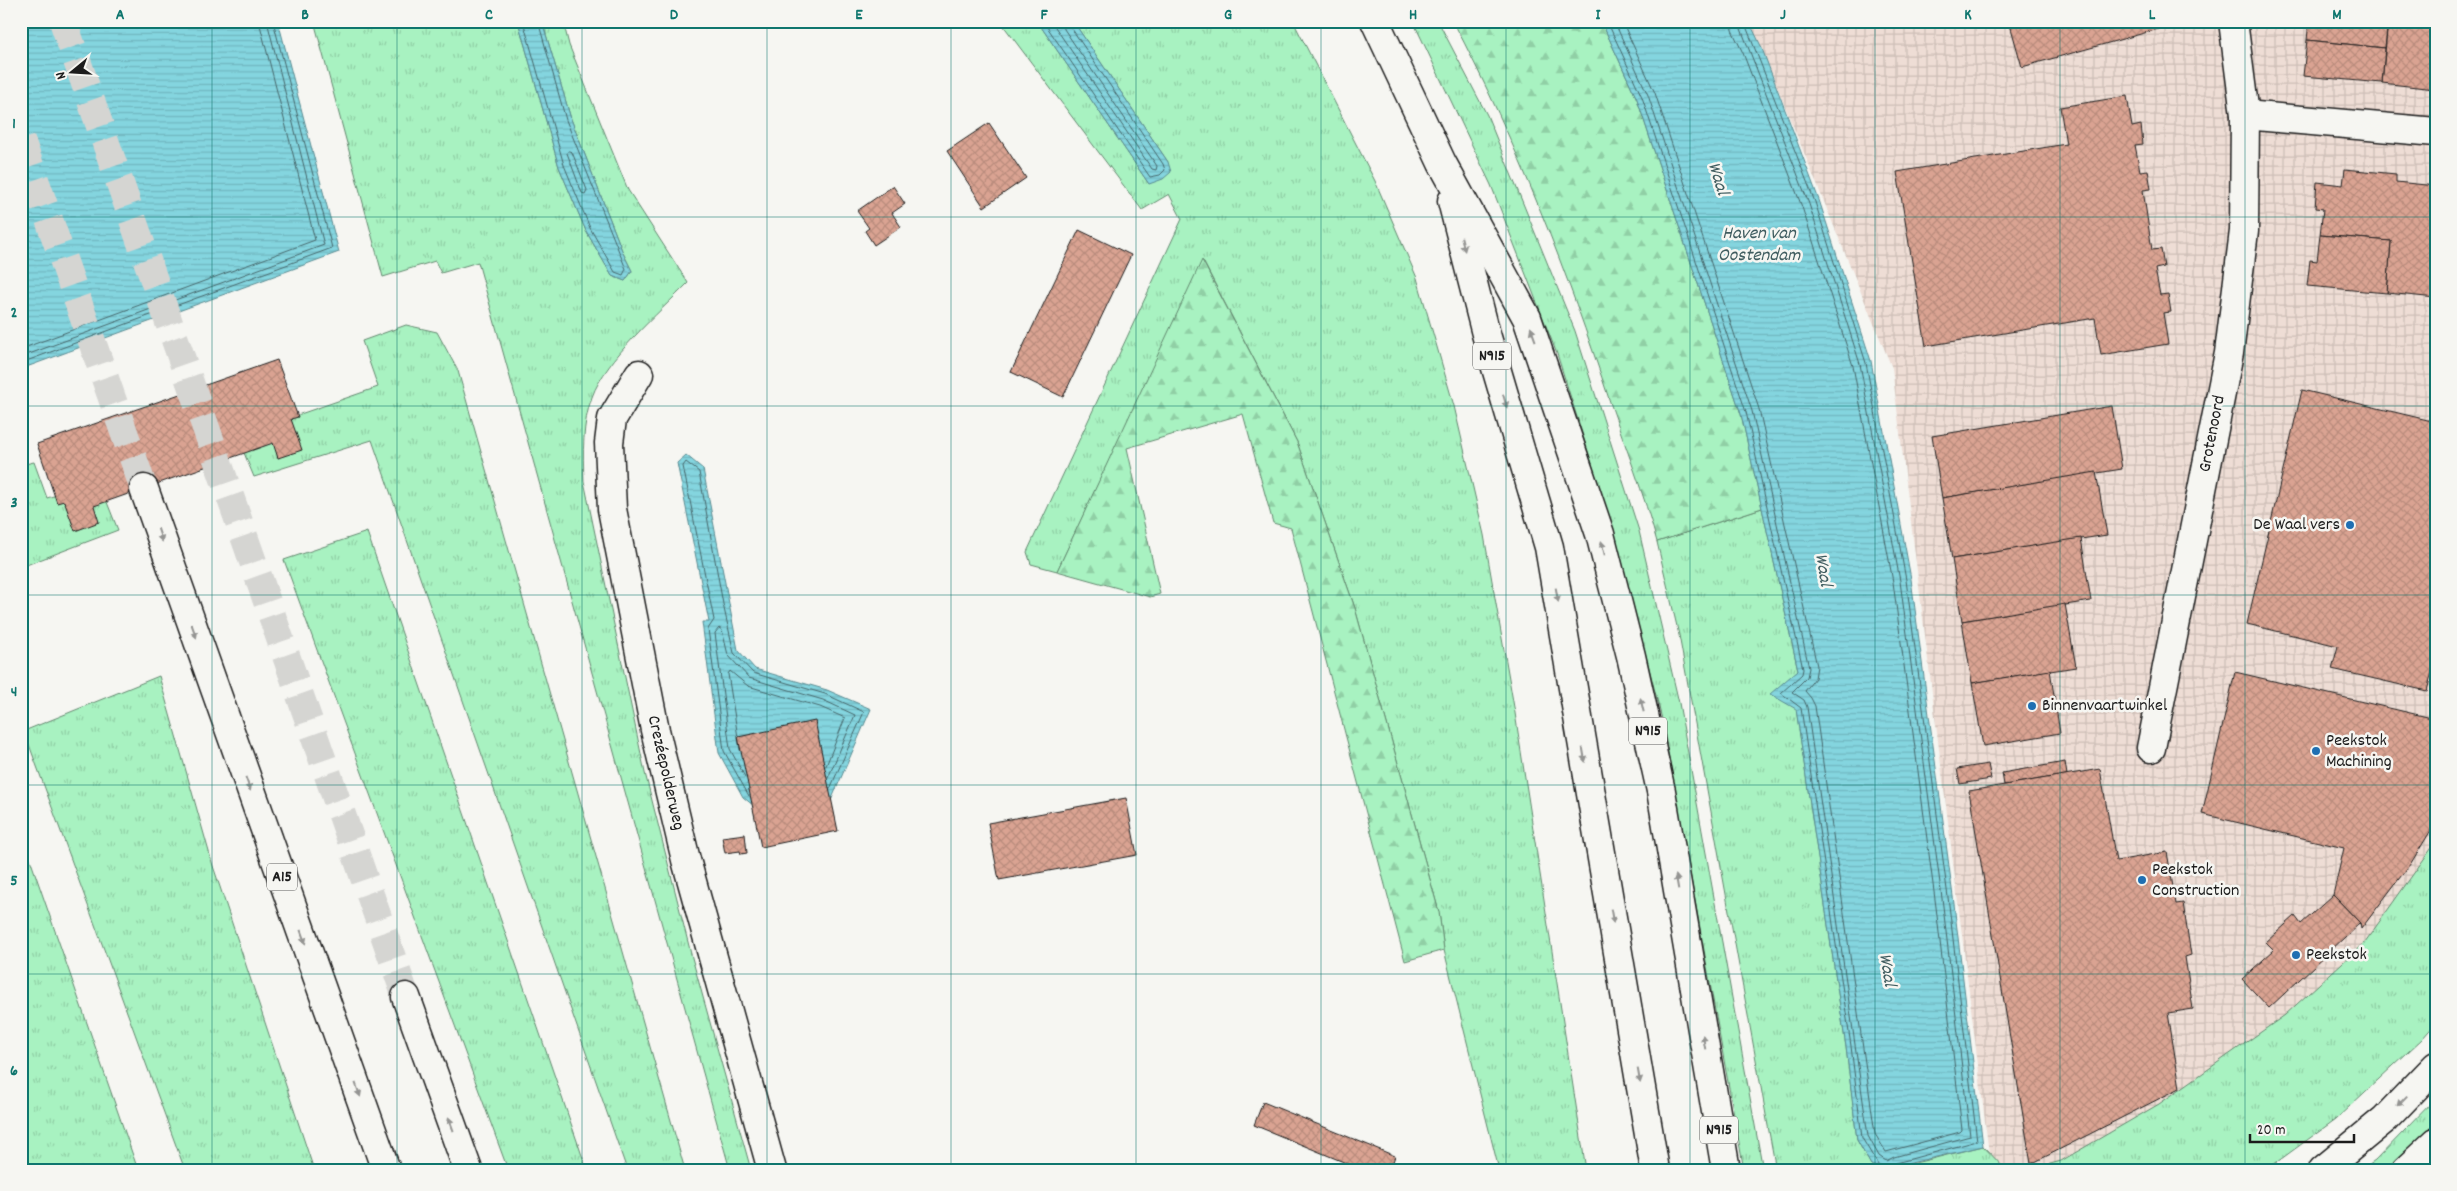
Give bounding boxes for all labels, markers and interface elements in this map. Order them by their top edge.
text: A [116,4,125,27]
text: B [301,4,309,27]
text: C [485,4,493,27]
text: D [670,4,679,27]
text: E [855,4,863,27]
text: F [1040,4,1048,27]
text: G [1224,4,1232,27]
text: H [1409,4,1417,27]
text: I [1596,4,1602,27]
text: J [1780,4,1786,27]
text: K [1964,4,1972,27]
text: L [2149,4,2156,27]
text: M [2332,4,2342,27]
north arrow [48,48,98,98]
text: N [51,69,72,82]
text: 1 [12,113,16,136]
water label: Waal [1699,159,1735,200]
water label: Haven van Oostendam [1718,221,1801,270]
one-way arrow [1459,237,1467,252]
text: 2 [11,302,18,325]
one-way arrow [1529,326,1536,341]
road number: N915 [1473,342,1511,370]
street label: Grotenoord [2193,393,2233,475]
one-way arrow [1502,394,1510,409]
text: 3 [10,492,18,515]
place label: De Waal vers [2253,513,2340,538]
marker: De Waal vers [2344,519,2356,531]
one-way arrow [156,528,164,543]
one-way arrow [1599,540,1607,555]
water label: Waal [1806,551,1838,590]
one-way arrow [1553,588,1561,604]
one-way arrow [190,624,198,639]
text: 4 [11,681,17,704]
place label: Binnenvaartwinkel [2042,694,2168,719]
one-way arrow [1638,698,1646,713]
marker: Binnenvaartwinkel [2026,700,2038,712]
street label: Crezéepolderweg [640,713,690,833]
road number: N915 [1629,718,1667,744]
place label: Peekstok Machining [2326,729,2392,775]
marker: Peekstok Machining [2310,745,2322,757]
one-way arrow [1581,748,1589,764]
one-way arrow [244,777,252,792]
place label: Peekstok Construction [2152,858,2239,904]
road number: A15 [267,864,297,890]
text: 5 [10,870,18,893]
one-way arrow [1672,874,1680,890]
marker: Peekstok Construction [2136,874,2148,886]
one-way arrow [1608,908,1616,924]
one-way arrow [299,930,307,945]
place label: Peekstok [2306,943,2367,968]
marker: Peekstok [2290,949,2302,961]
water label: Waal [1870,951,1902,990]
one-way arrow [1699,1034,1707,1050]
text: 6 [10,1060,18,1083]
one-way arrow [1636,1068,1644,1084]
one-way arrow [354,1083,362,1098]
one-way arrow [2396,1095,2408,1107]
scale bar [2250,1111,2353,1143]
one-way arrow [447,1116,455,1131]
road number: N915 [1700,1116,1738,1144]
text: 20 m [2257,1120,2285,1142]

